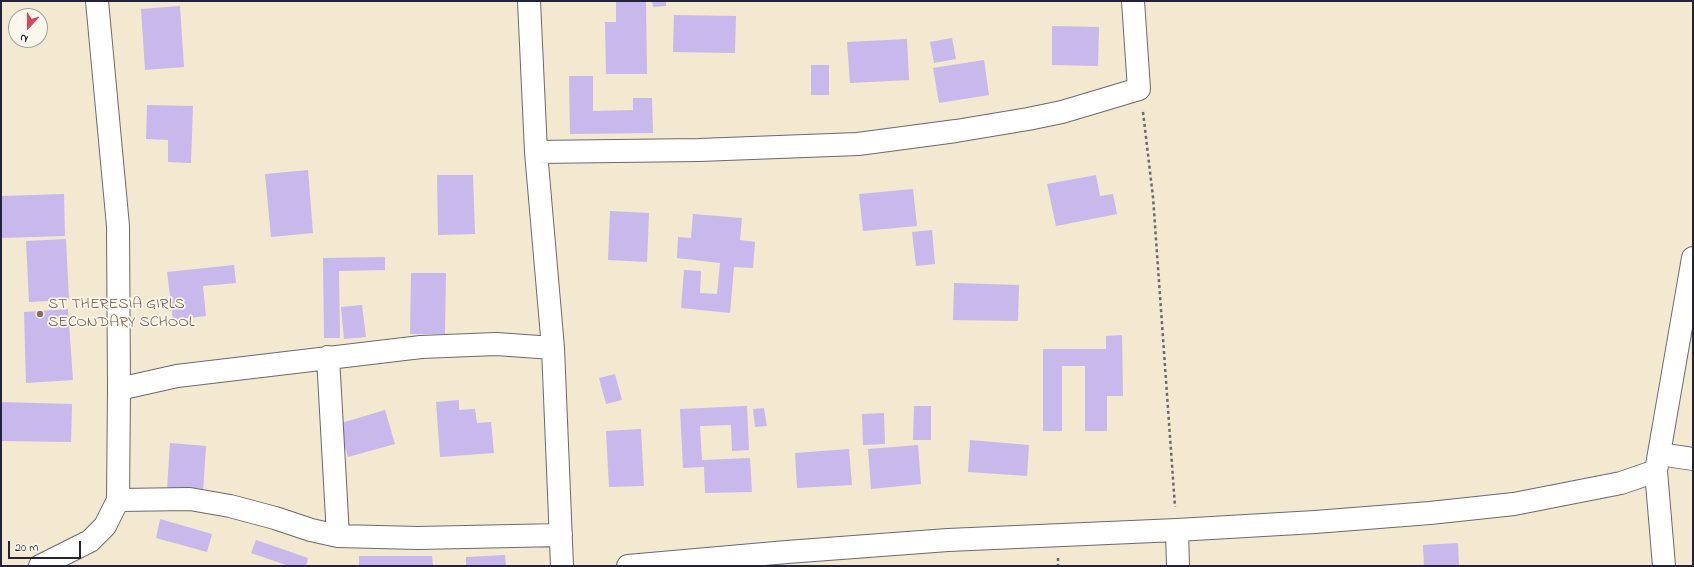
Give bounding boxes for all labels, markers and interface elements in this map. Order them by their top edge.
north arrow [8,8,48,48]
text: N [18,29,30,47]
place label: ST THERESIA GIRLS SECONDARY SCHOOL [48,295,195,333]
marker: ST THERESIA GIRLS SECONDARY SCHOOL [35,309,45,319]
scale bar [10,533,83,559]
text: 20 m [15,539,38,557]

